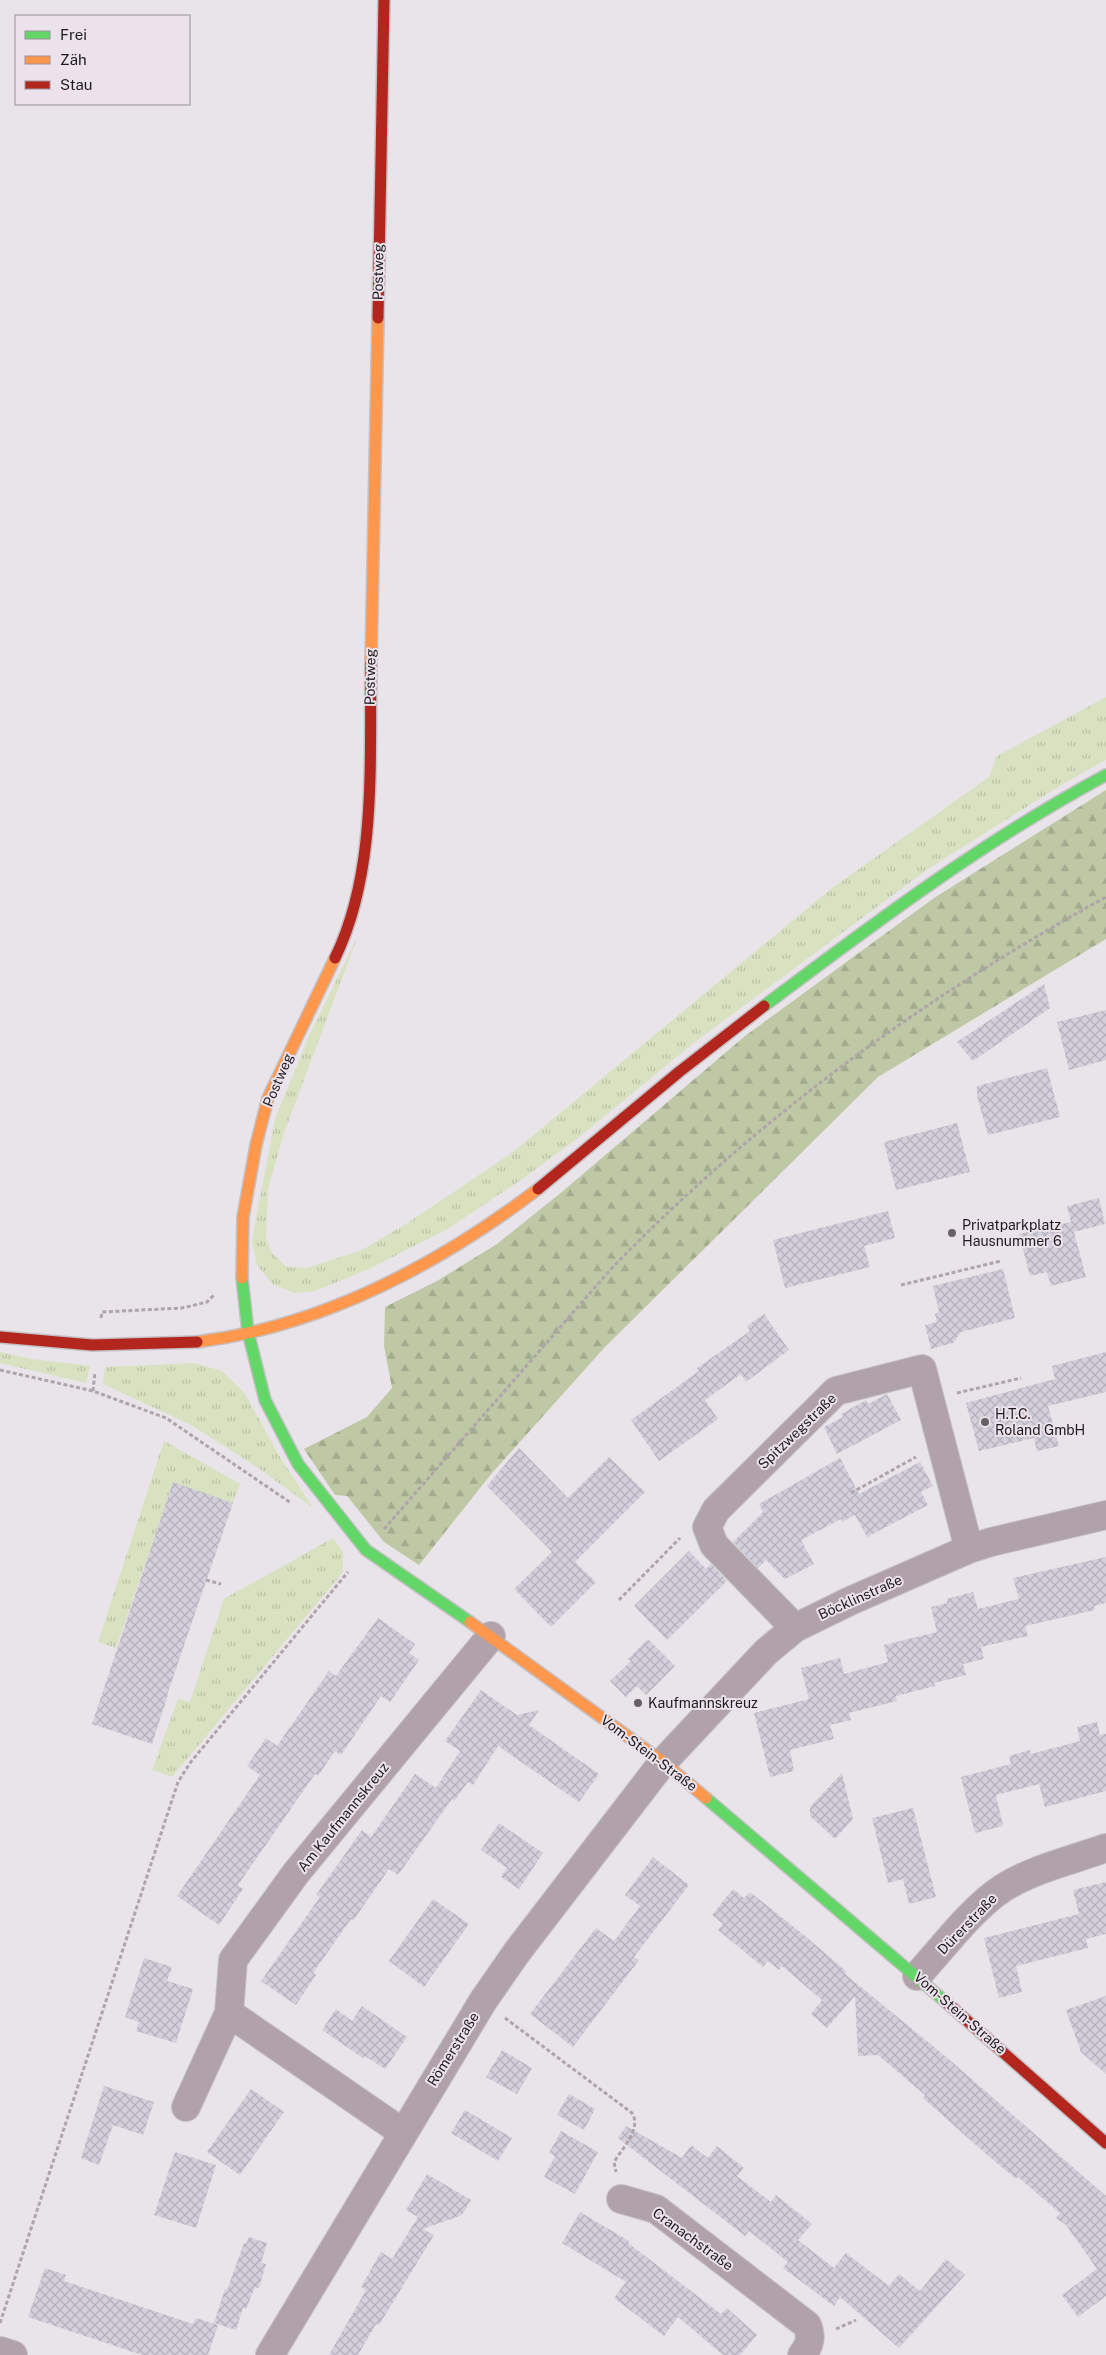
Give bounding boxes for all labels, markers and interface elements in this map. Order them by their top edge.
legend [15,15,190,105]
text: Frei [60,26,87,43]
text: Zäh [60,51,87,68]
text: Stau [60,76,93,93]
street label: Postweg [370,243,386,300]
street label: Postweg [362,648,378,705]
street label: Postweg [260,1051,296,1109]
place label: Privatparkplatz Hausnummer 6 [962,1217,1062,1249]
marker: Privatparkplatz Hausnummer 6 [946,1227,958,1239]
street label: Spitzwegstraße [755,1390,839,1472]
place label: H.T.C. Roland GmbH [995,1406,1085,1438]
marker: H.T.C. Roland GmbH [979,1416,991,1428]
street label: Böcklinstraße [816,1571,904,1623]
place label: Kaufmannskreuz [648,1695,758,1711]
marker: Kaufmannskreuz [632,1697,644,1709]
street label: Vom-Stein-Straße [598,1712,700,1794]
street label: Am Kaufmannskreuz [294,1759,392,1875]
street label: Dürerstraße [934,1890,1000,1958]
street label: Vom-Stein-Straße [911,1969,1009,2057]
street label: Römerstraße [424,2009,482,2089]
street label: Cranachstraße [650,2204,736,2274]

